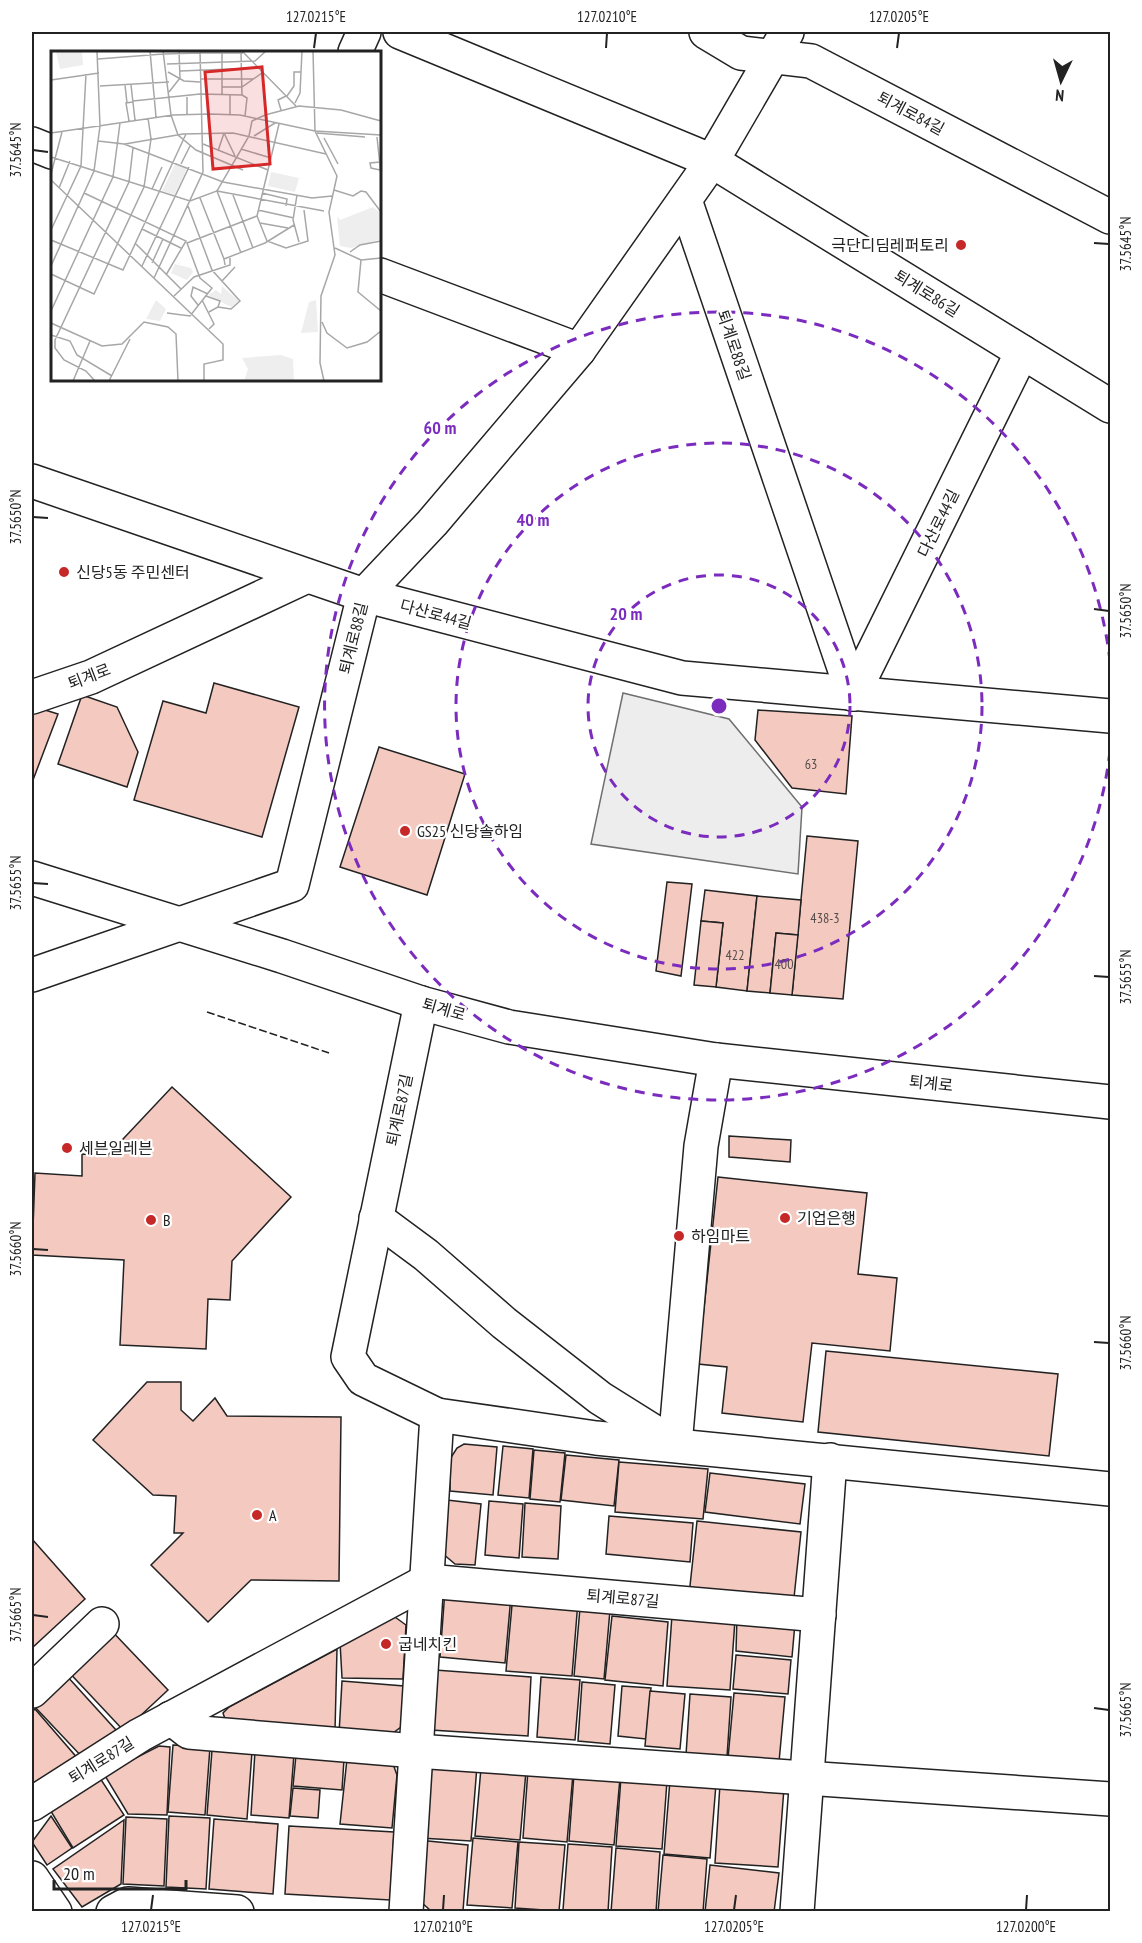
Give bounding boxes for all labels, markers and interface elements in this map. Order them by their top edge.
text: 127.0215°E [286,7,346,26]
text: 127.0210°E [577,7,637,26]
text: 127.0205°E [869,7,929,26]
inset map [51,51,381,381]
north arrow [1031,51,1091,111]
text: N [1055,86,1065,106]
street label: 퇴계로84길 [874,87,948,139]
text: 37.5645°N [6,122,25,178]
text: 37.5645°N [1116,216,1135,272]
place label: 극단디딤레퍼토리 [831,235,949,255]
marker: 극단디딤레퍼토리 [954,238,968,252]
street label: 퇴계로86길 [891,265,963,321]
street label: 퇴계로88길 [713,307,755,383]
text: 60 m [424,416,456,439]
street label: 다산로44길 [913,486,963,560]
text: 37.5650°N [6,489,25,545]
text: 40 m [517,508,549,531]
place label: 신당5동 주민센터 [76,562,190,582]
marker: 신당5동 주민센터 [57,565,71,579]
text: 37.5650°N [1116,583,1135,639]
street label: 다산로44길 [398,595,474,633]
street label: 퇴계로88길 [334,600,372,676]
text: 20 m [610,602,642,625]
street label: 퇴계로 [65,659,113,693]
centre of rings [709,696,729,716]
house number: 63 [805,755,817,773]
place label: GS25 신당솔하임 [417,821,523,841]
marker: GS25 신당솔하임 [398,824,412,838]
text: 37.5655°N [6,855,25,911]
house number: 438-3 [810,909,840,927]
house number: 422 [726,946,744,964]
text: 37.5655°N [1116,949,1135,1005]
house number: 400 [775,955,793,973]
street label: 퇴계로 [420,993,468,1025]
street label: 퇴계로 [908,1071,954,1095]
street label: 퇴계로87길 [382,1072,416,1148]
place label: 세븐일레븐 [79,1138,153,1158]
marker: 세븐일레븐 [60,1141,74,1155]
place label: 기업은행 [797,1208,856,1228]
place label: B [163,1210,171,1230]
marker: 기업은행 [778,1211,792,1225]
marker: B [144,1213,158,1227]
text: 37.5660°N [6,1221,25,1277]
place label: 하임마트 [691,1226,750,1246]
marker: 하임마트 [672,1229,686,1243]
text: 37.5660°N [1116,1315,1135,1371]
place label: A [269,1505,277,1525]
marker: A [250,1508,264,1522]
street label: 퇴계로87길 [586,1585,660,1611]
text: 37.5665°N [6,1587,25,1643]
place label: 굽네치킨 [398,1634,457,1654]
marker: 굽네치킨 [379,1637,393,1651]
text: 37.5665°N [1116,1682,1135,1738]
street label: 퇴계로87길 [65,1732,137,1788]
scale bar [54,1853,186,1891]
text: 20 m [63,1862,95,1885]
text: 127.0215°E [121,1917,181,1936]
text: 127.0210°E [413,1917,473,1936]
text: 127.0205°E [704,1917,764,1936]
text: 127.0200°E [996,1917,1056,1936]

